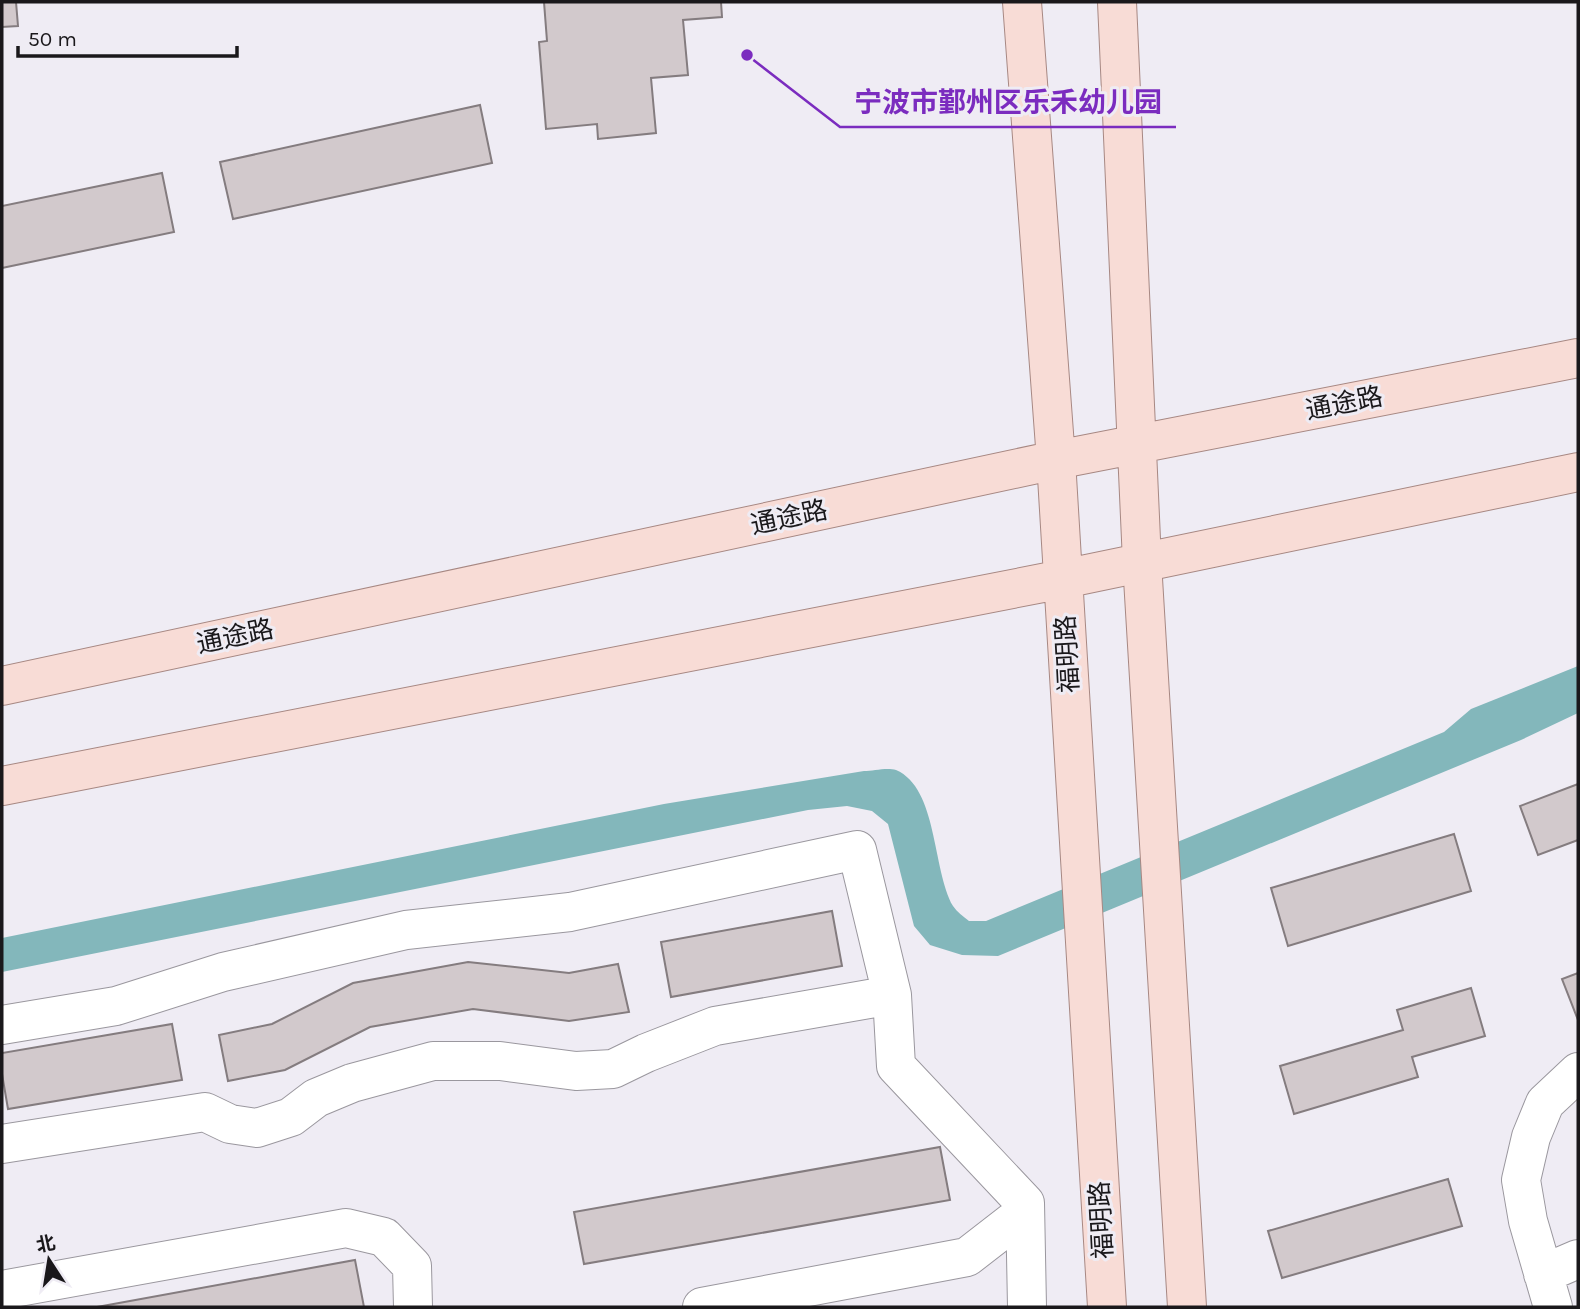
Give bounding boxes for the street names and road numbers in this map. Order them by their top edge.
street label: 通途路 [1303,381,1385,426]
street label: 通途路 [748,494,830,541]
street label: 通途路 [194,613,276,660]
street label: 福明路 [1050,614,1085,694]
street label: 福明路 [1084,1180,1119,1260]

